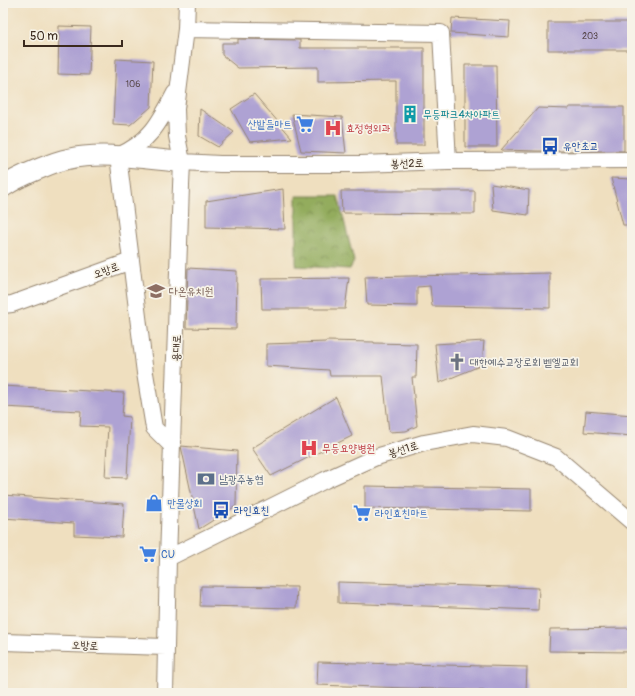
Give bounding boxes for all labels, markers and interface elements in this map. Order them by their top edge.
scale bar [24,22,122,48]
text: 50 m [30,29,58,44]
house number: 203 [582,31,598,42]
house number: 106 [126,79,140,90]
building icon: 무등파크4차아파트 [400,104,420,124]
place label: 무등파크4차아파트 [423,108,500,121]
supermarket icon: 산밭들마트 [295,114,315,134]
place label: 산밭들마트 [248,118,292,131]
hospital icon: 효정형외과 [323,118,343,138]
place label: 효정형외과 [346,122,390,135]
bus stop icon: 유안초교 [540,136,560,156]
place label: 유안초교 [563,140,598,153]
street label: 봉선2로 [390,156,424,171]
street label: 오방로 [91,260,121,281]
school or university icon: 다온유치원 [146,281,166,301]
place label: 다온유치원 [169,285,213,298]
street label: 용대로 [170,334,183,362]
church icon: 대한예수교장로회 벧엘교회 [447,352,467,372]
place label: 대한예수교장로회 벧엘교회 [470,356,579,369]
hospital icon: 무등요양병원 [299,438,319,458]
street label: 봉선1로 [386,439,420,460]
place label: 무등요양병원 [322,442,375,455]
bank icon: 남광주농협 [196,469,216,489]
place label: 남광주농협 [219,473,263,486]
shop icon: 만물상회 [144,493,164,513]
place label: 만물상회 [167,497,202,510]
bus stop icon: 라인효친 [211,500,231,520]
supermarket icon: 라인효친마트 [352,503,372,523]
place label: 라인효친 [234,504,269,517]
place label: 라인효친마트 [375,507,428,520]
supermarket icon: CU [138,544,158,564]
place label: CU [161,548,175,561]
street label: 오방로 [71,639,99,652]

